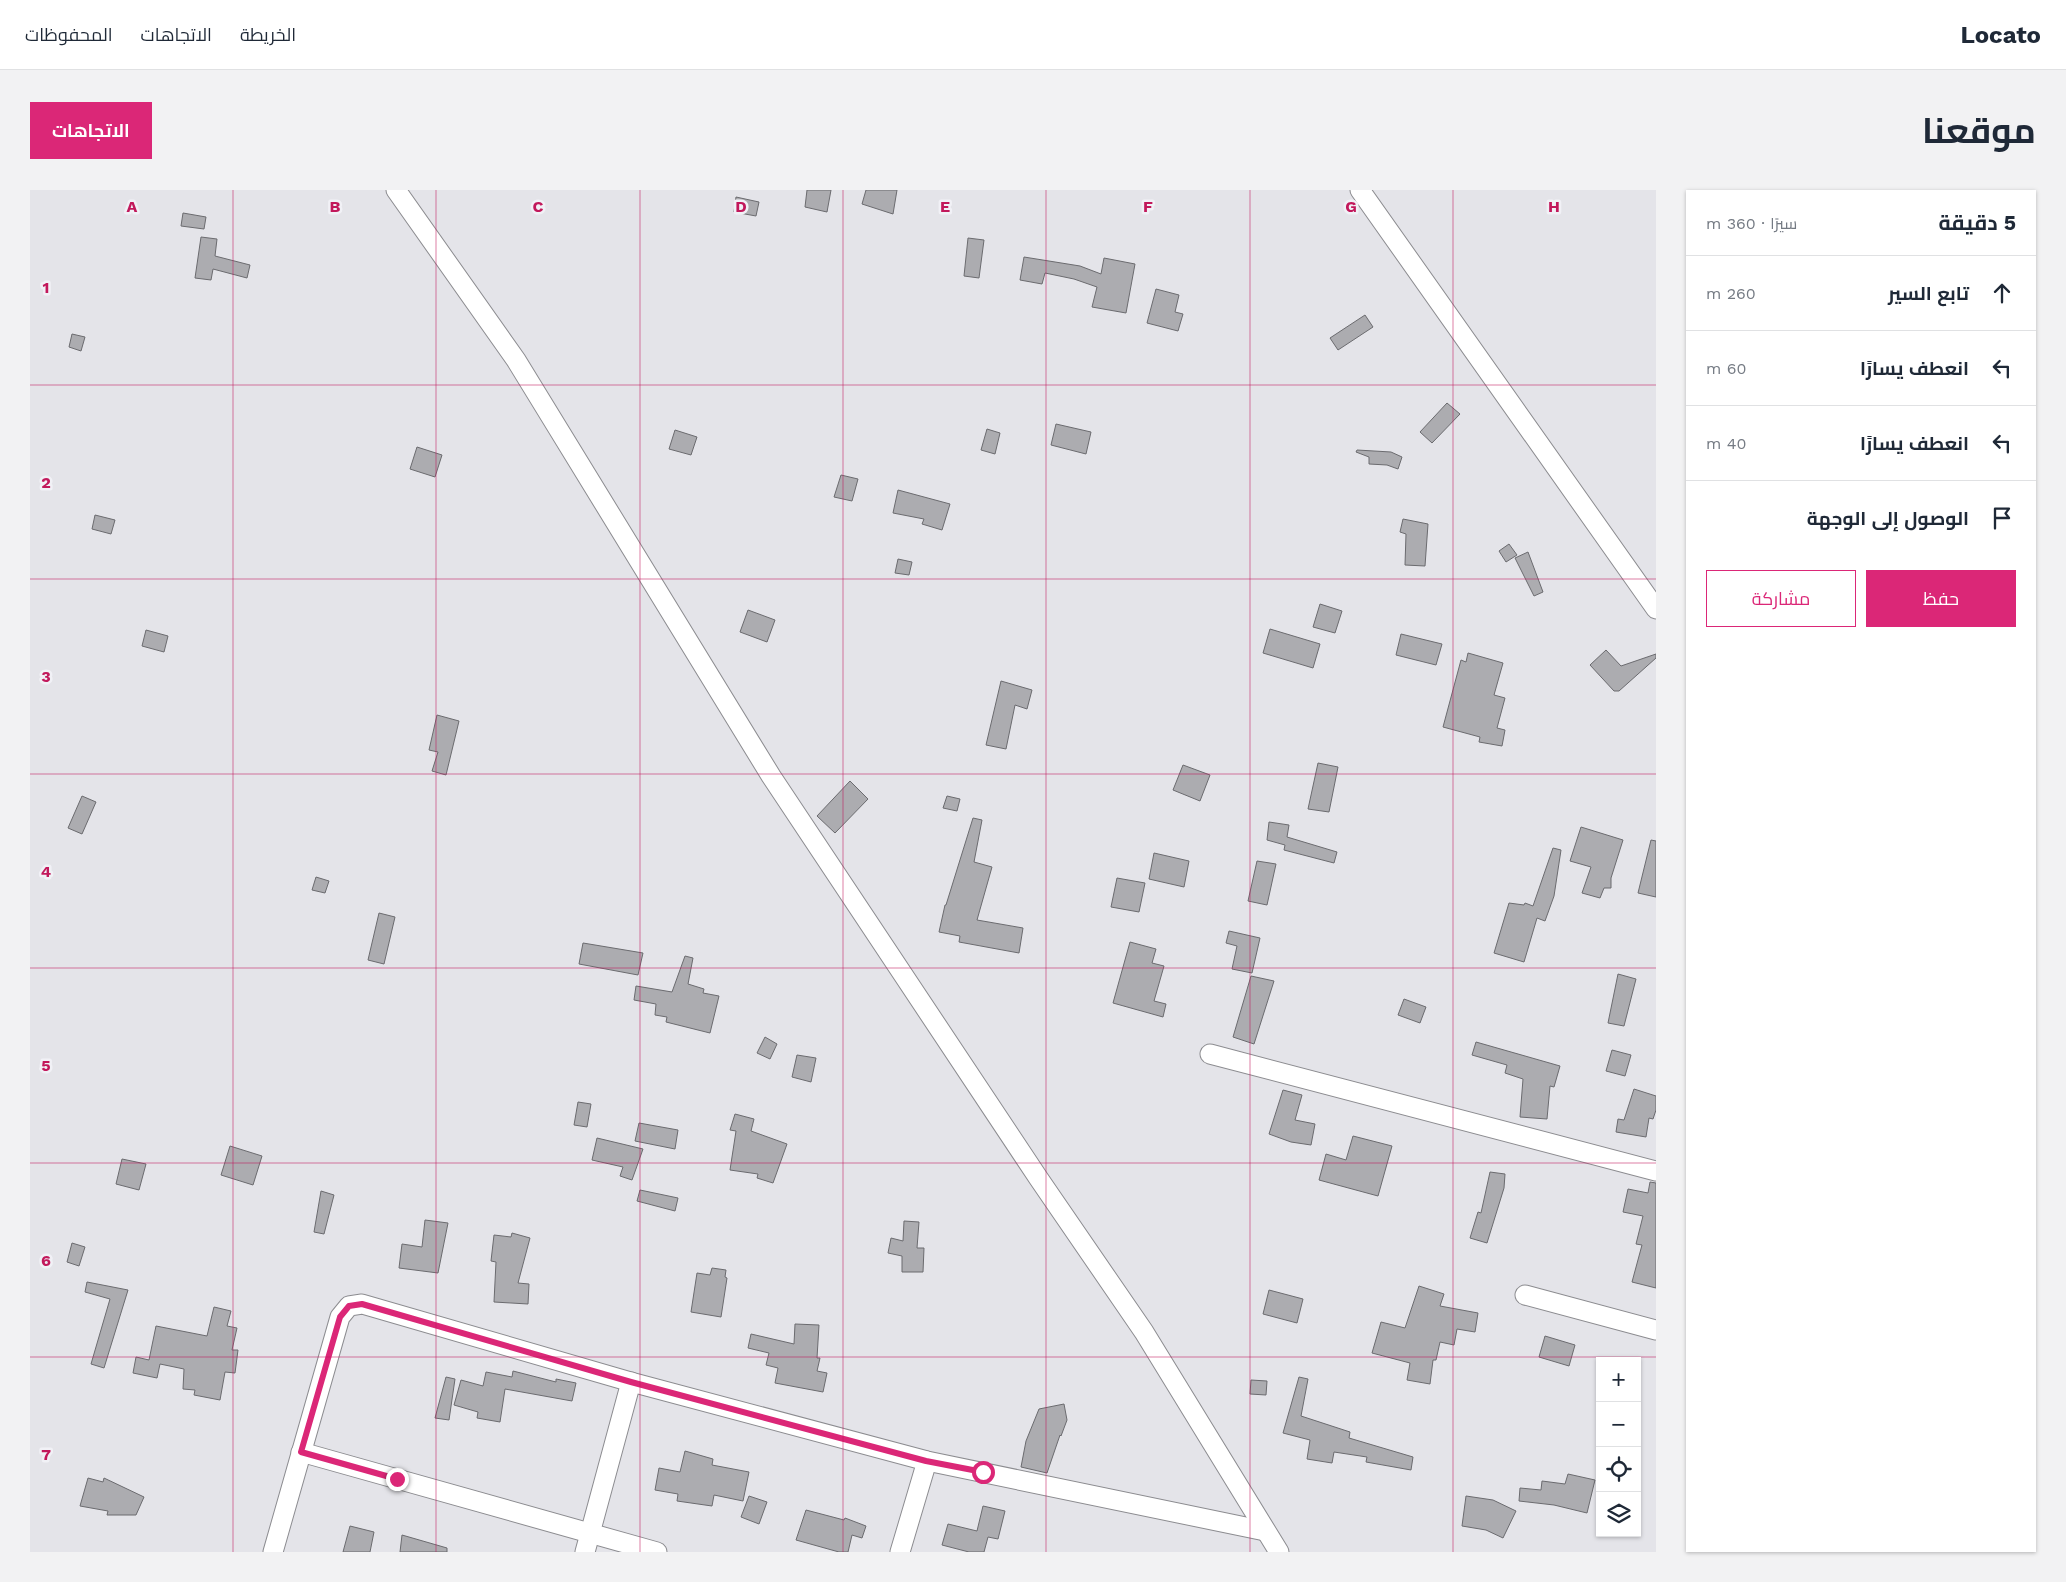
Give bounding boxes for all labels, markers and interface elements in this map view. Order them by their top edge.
text: Locato [1960,21,2041,49]
text: المحفوظات [25,24,113,45]
text: الاتجاهات [141,24,212,45]
text: الخريطة [240,24,296,45]
button: الاتجاهات [30,102,152,159]
text: موقعنا [1922,110,2036,152]
text: A [127,197,138,216]
text: B [330,197,341,216]
text: C [533,197,544,216]
text: D [735,197,747,216]
text: E [940,197,950,216]
text: F [1143,197,1153,216]
text: G [1345,197,1357,216]
text: H [1548,197,1560,216]
text: 5 دقيقة [1938,210,2016,235]
text: سيرًا · 360 m [1706,214,1797,233]
text: 1 [43,278,49,297]
icon: ahead [1988,279,2016,307]
text: تابع السير [1888,282,1969,305]
text: 260 m [1706,284,1756,303]
icon: left [1988,354,2016,382]
text: انعطف يسارًا [1860,357,1969,380]
text: 60 m [1706,359,1746,378]
icon: left [1988,429,2016,457]
text: انعطف يسارًا [1860,432,1969,455]
text: 40 m [1706,434,1746,453]
text: 2 [41,473,51,492]
icon: arrive [1988,504,2016,532]
text: الوصول إلى الوجهة [1807,507,1969,530]
button: مشاركة [1706,570,1856,627]
button: حفظ [1866,570,2016,627]
text: 3 [41,667,51,686]
text: 4 [41,862,51,881]
text: 5 [41,1056,51,1075]
text: 6 [41,1251,51,1270]
map controls [1596,1357,1641,1537]
button: + [1596,1357,1641,1402]
button: − [1596,1402,1641,1447]
text: 7 [41,1445,51,1464]
button: locate [1596,1447,1641,1492]
route start [972,1461,995,1484]
route end [386,1468,409,1491]
button: layers [1596,1492,1641,1537]

